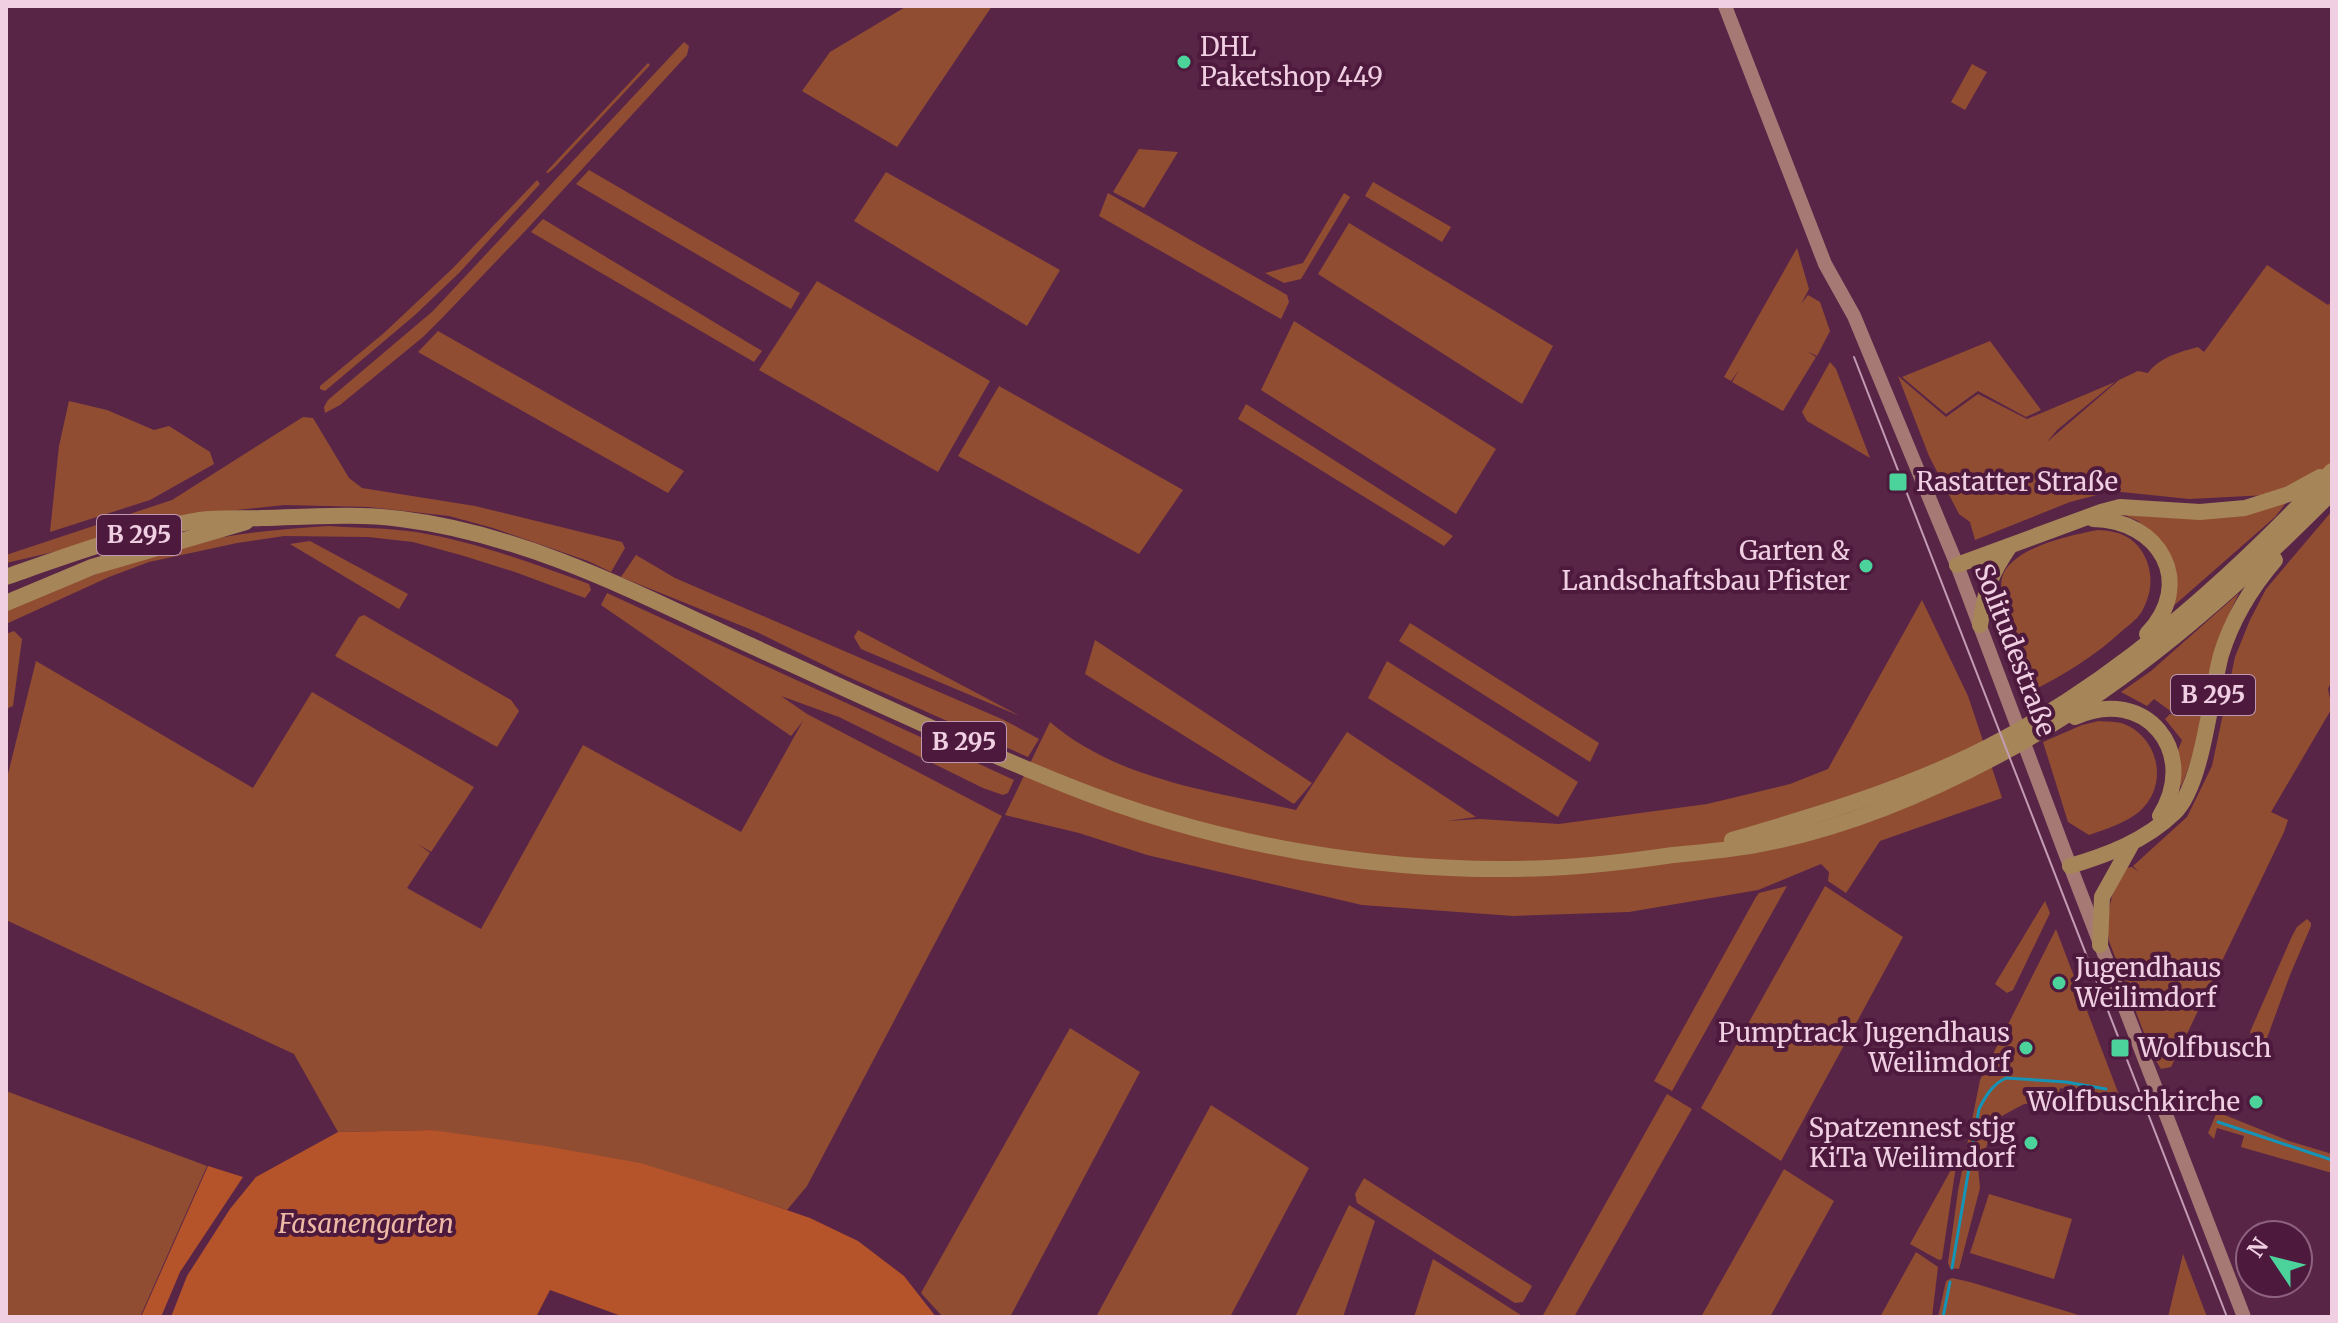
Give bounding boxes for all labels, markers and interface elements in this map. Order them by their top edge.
place label: DHL Paketshop 449 [1200,30,1383,93]
marker: DHL Paketshop 449 [1175,53,1193,71]
place label: Rastatter Straße [1916,465,2118,498]
marker: Rastatter Straße [1887,471,1909,493]
road number: B 295 [97,515,181,555]
place label: Garten & Landschaftsbau Pfister [1562,534,1850,597]
marker: Garten & Landschaftsbau Pfister [1857,557,1875,575]
street label: Solitudestraße [1967,559,2064,741]
road number: B 295 [2171,675,2255,715]
road number: B 295 [922,722,1006,762]
place label: Jugendhaus Weilimdorf [2074,951,2221,1014]
marker: Jugendhaus Weilimdorf [2050,974,2068,992]
place label: Pumptrack Jugendhaus Weilimdorf [1718,1016,2011,1079]
place label: Wolfbusch [2137,1031,2272,1064]
marker: Wolfbusch [2109,1037,2131,1059]
marker: Pumptrack Jugendhaus Weilimdorf [2017,1039,2035,1057]
place label: Wolfbuschkirche [2026,1085,2240,1118]
marker: Wolfbuschkirche [2247,1093,2265,1111]
place label: Spatzennest stjg KiTa Weilimdorf [1809,1111,2016,1174]
marker: Spatzennest stjg KiTa Weilimdorf [2022,1134,2040,1152]
park label: Fasanengarten [277,1207,454,1240]
north arrow [2234,1219,2314,1299]
text: N [2241,1232,2274,1263]

